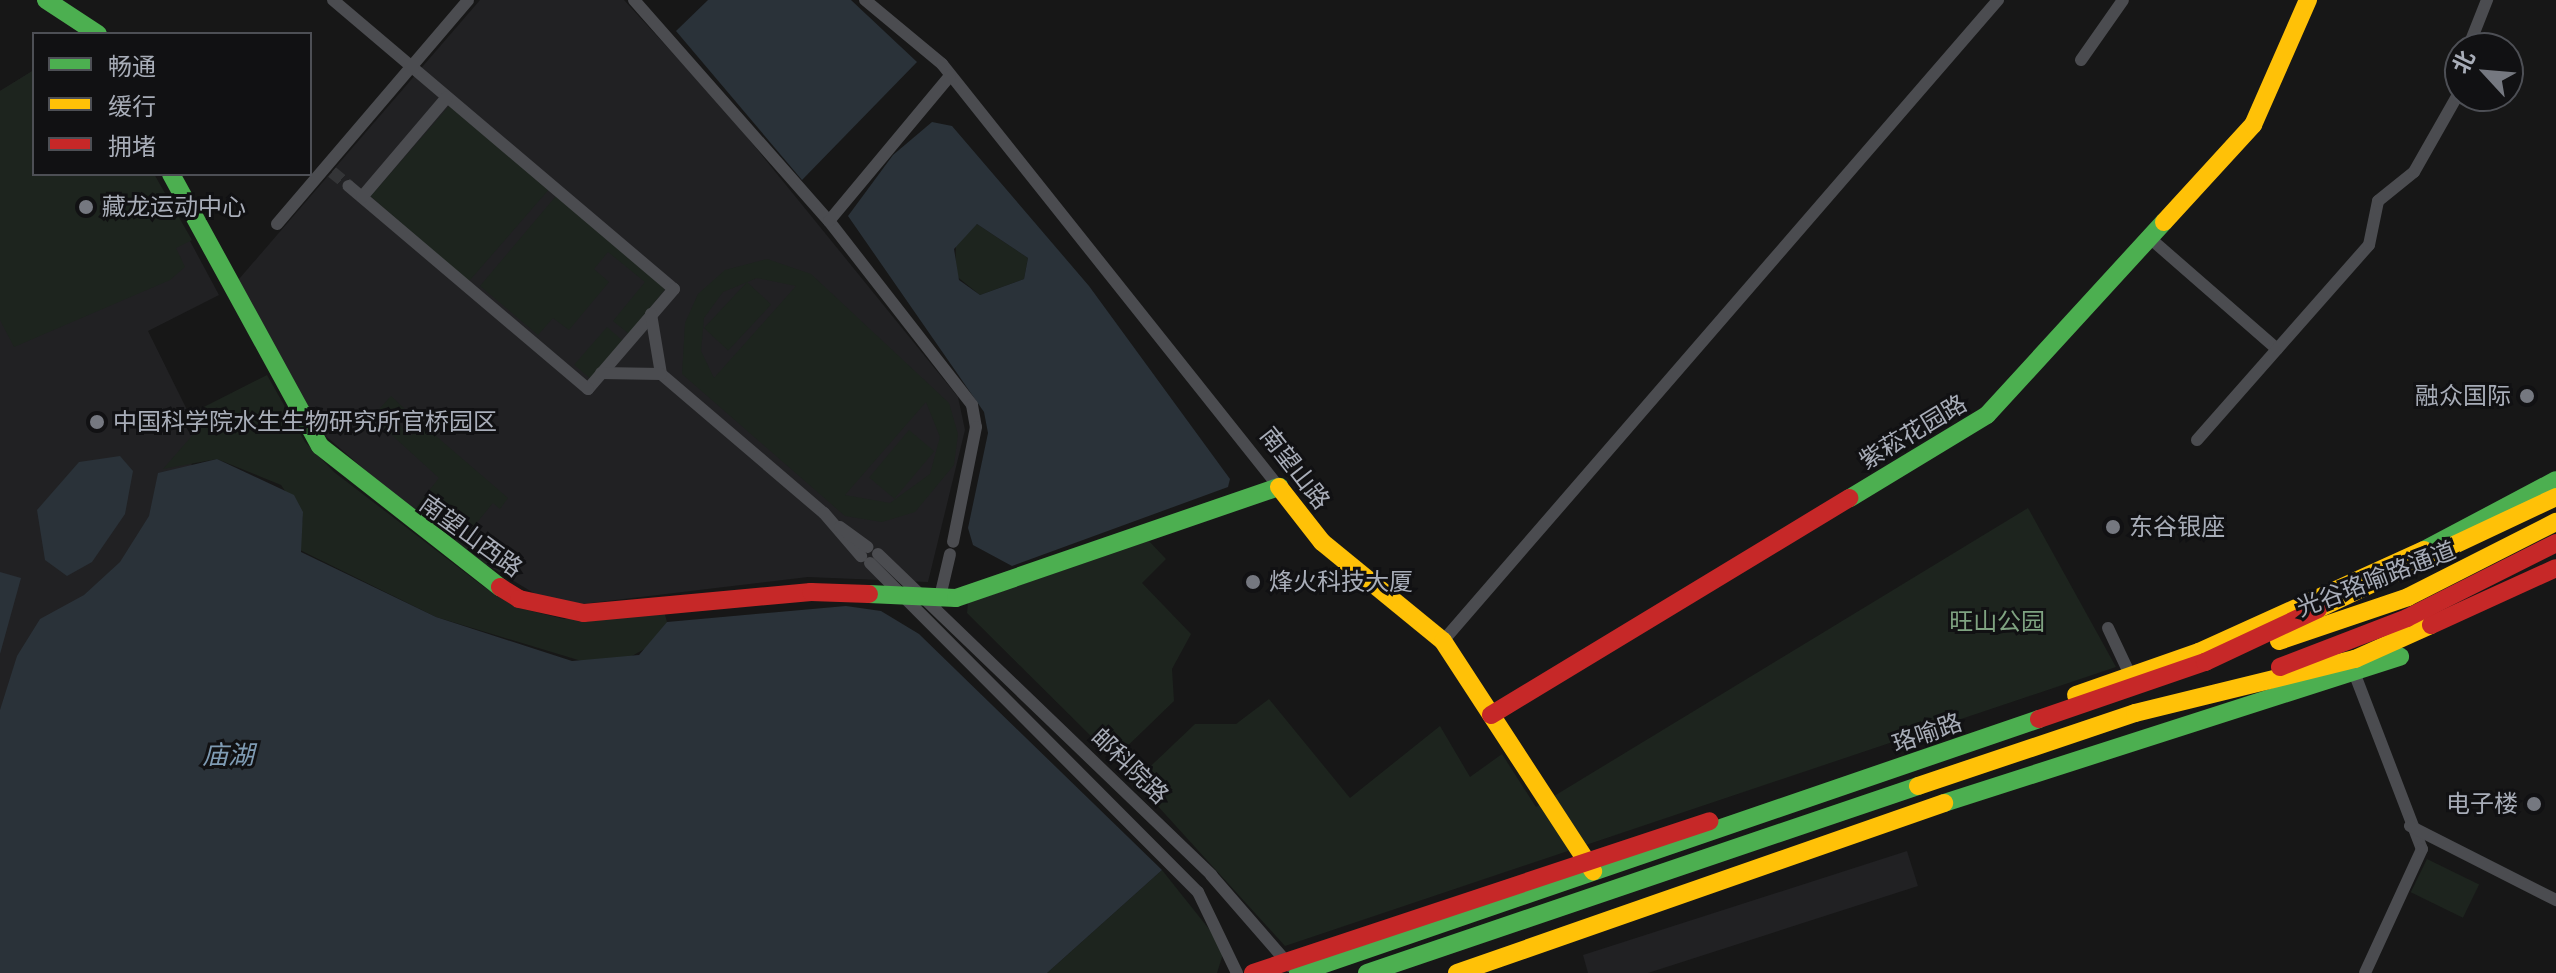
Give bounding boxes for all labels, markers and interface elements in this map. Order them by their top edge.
legend [32,32,312,176]
north arrow [2444,32,2524,112]
text: 北 [2448,47,2480,78]
text: 畅通 [108,53,156,80]
text: 缓行 [108,93,156,120]
text: 拥堵 [108,133,156,160]
place label: 藏龙运动中心 [102,193,246,221]
marker: 藏龙运动中心 [77,198,95,216]
place label: 融众国际 [2415,382,2511,410]
marker: 融众国际 [2518,387,2536,405]
street label: 紫菘花园路 [1854,389,1972,475]
place label: 中国科学院水生生物研究所官桥园区 [113,408,497,436]
marker: 中国科学院水生生物研究所官桥园区 [88,413,106,431]
street label: 南望山路 [1254,421,1336,515]
street label: 南望山西路 [414,489,528,583]
place label: 东谷银座 [2129,513,2225,541]
marker: 东谷银座 [2104,518,2122,536]
street label: 光谷珞喻路通道 [2292,535,2460,623]
place label: 烽火科技大厦 [1269,568,1413,596]
marker: 烽火科技大厦 [1244,573,1262,591]
park label: 旺山公园 [1949,608,2045,636]
street label: 珞喻路 [1888,708,1966,758]
street label: 邮科院路 [1085,722,1175,810]
water label: 庙湖 [202,740,254,772]
place label: 电子楼 [2446,790,2518,818]
marker: 电子楼 [2525,795,2543,813]

